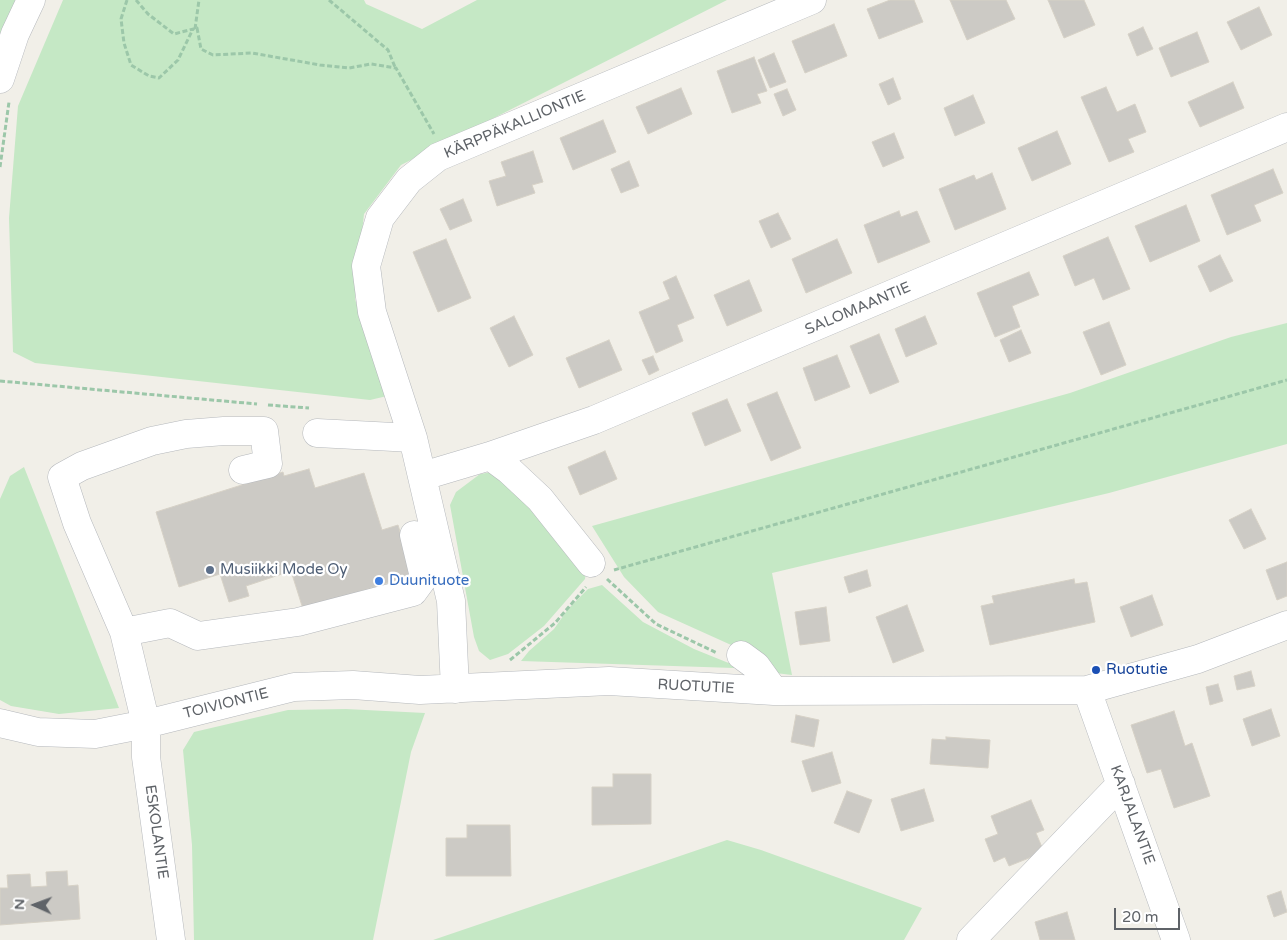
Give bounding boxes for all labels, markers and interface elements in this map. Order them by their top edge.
street label: KÄRPPÄKALLIONTIE [442,87,588,163]
street label: SALOMAANTIE [803,279,913,339]
place label: Musiikki Mode Oy [220,561,348,579]
marker: Musiikki Mode Oy [204,564,216,576]
place label: Duunituote [389,572,469,590]
marker: Duunituote [373,575,385,587]
place label: Ruotutie [1106,661,1168,679]
marker: Ruotutie [1090,664,1102,676]
street label: RUOTUTIE [657,676,735,698]
street label: TOIVIONTIE [182,685,270,723]
street label: KARJALANTIE [1106,763,1158,867]
street label: ESKOLANTIE [140,784,172,880]
north arrow [10,880,60,930]
scale bar [1117,898,1183,930]
text: N [11,899,28,910]
text: 20 m [1122,908,1159,926]

